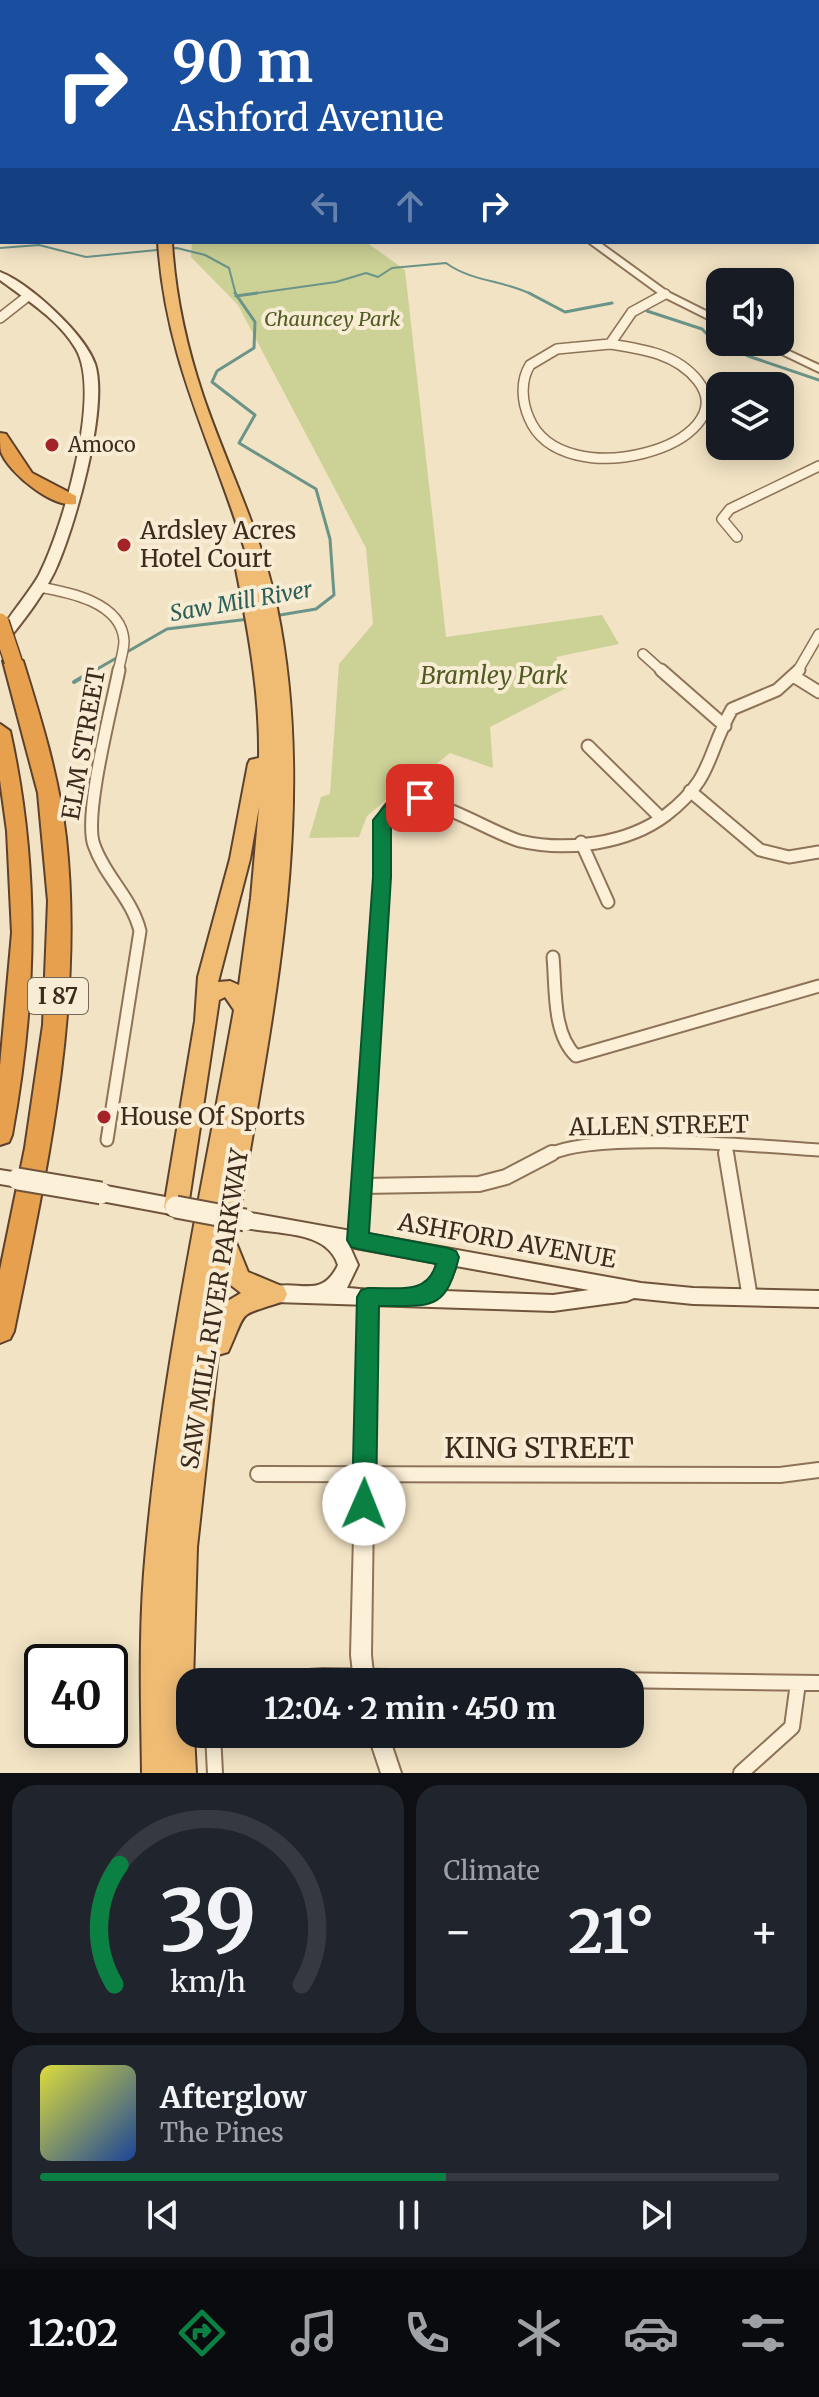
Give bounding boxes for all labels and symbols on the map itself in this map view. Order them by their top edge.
park label: Chauncey Park [264,306,400,331]
place label: Amoco [67,432,136,457]
marker: Amoco [43,436,61,454]
place label: Ardsley Acres Hotel Court [139,515,296,574]
marker: Ardsley Acres Hotel Court [115,536,133,554]
water label: Saw Mill River [168,575,315,627]
park label: Bramley Park [420,660,568,691]
street label: ELM STREET [55,665,112,823]
pin [386,764,454,832]
road number: I 87 [28,978,88,1014]
place label: House Of Sports [120,1101,305,1132]
marker: House Of Sports [95,1108,113,1126]
street label: ALLEN STREET [568,1108,750,1143]
street label: SAW MILL RIVER PARKWAY [174,1146,255,1471]
street label: ASHFORD AVENUE [395,1206,619,1275]
street label: KING STREET [444,1430,634,1466]
position arrow [322,1462,406,1546]
speed limit sign: 40 [24,1644,128,1748]

